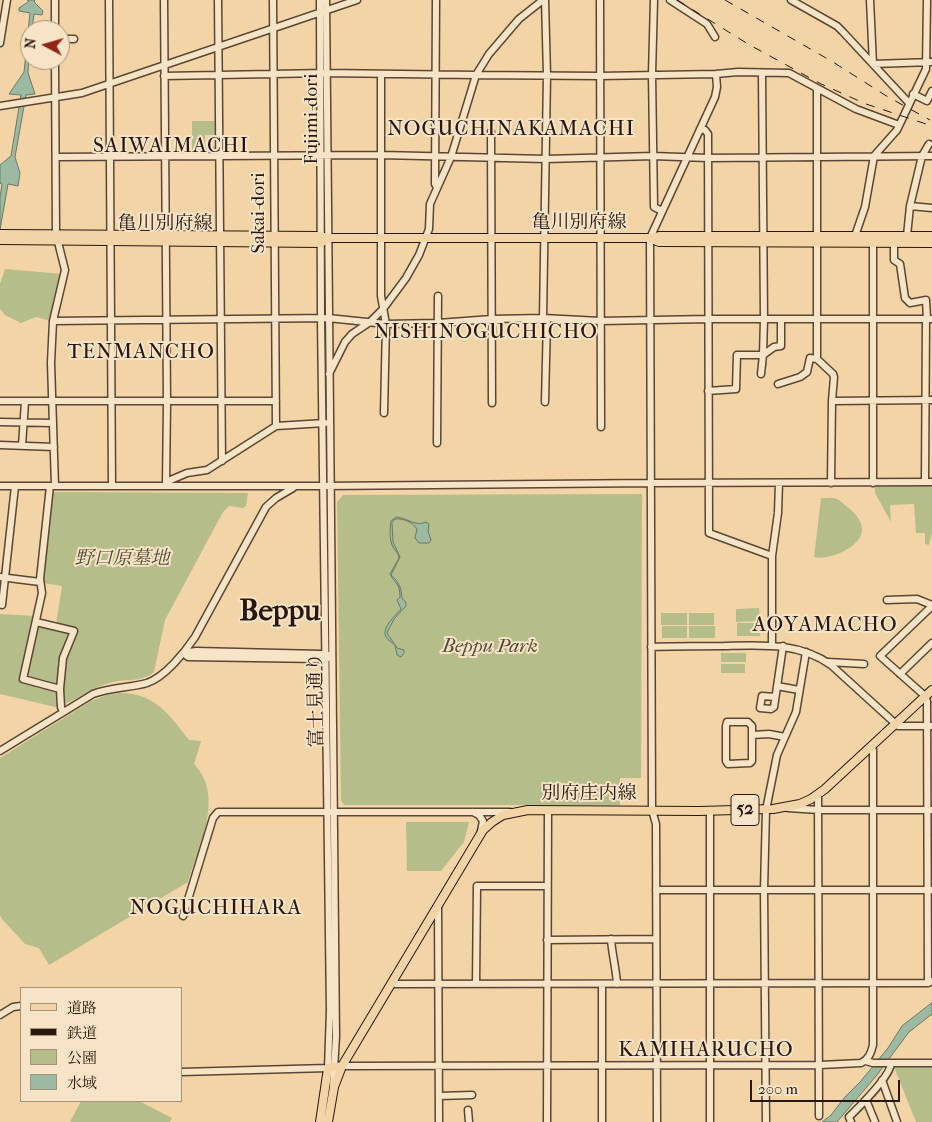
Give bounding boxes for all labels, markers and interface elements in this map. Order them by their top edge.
north arrow [20,20,70,70]
text: N [22,37,40,50]
street label: Fujimi-dori [301,73,323,165]
district label: NOGUCHINAKAMACHI [385,117,637,143]
district label: SAIWAIMACHI [92,134,250,160]
street label: Sakai-dori [248,172,270,254]
street label: 亀川別府線 [532,212,626,234]
street label: 亀川別府線 [118,213,212,235]
district label: NISHINOGUCHICHO [372,320,600,346]
district label: TENMANCHO [66,340,216,366]
park label: 野口原墓地 [75,548,169,570]
district label: Beppu [240,596,320,630]
district label: AOYAMACHO [751,613,899,639]
park label: Beppu Park [442,636,538,658]
street label: 富士見通り [305,652,329,748]
street label: 別府庄内線 [542,783,636,805]
road number: 52 [731,794,759,826]
district label: NOGUCHIHARA [128,896,304,922]
legend [20,987,182,1102]
text: 道路 [67,999,97,1017]
text: 鉄道 [67,1024,97,1042]
district label: KAMIHARUCHO [617,1038,795,1064]
text: 公園 [67,1049,97,1067]
scale bar [752,1070,902,1102]
text: 水域 [67,1074,97,1092]
text: 200 m [758,1080,798,1098]

